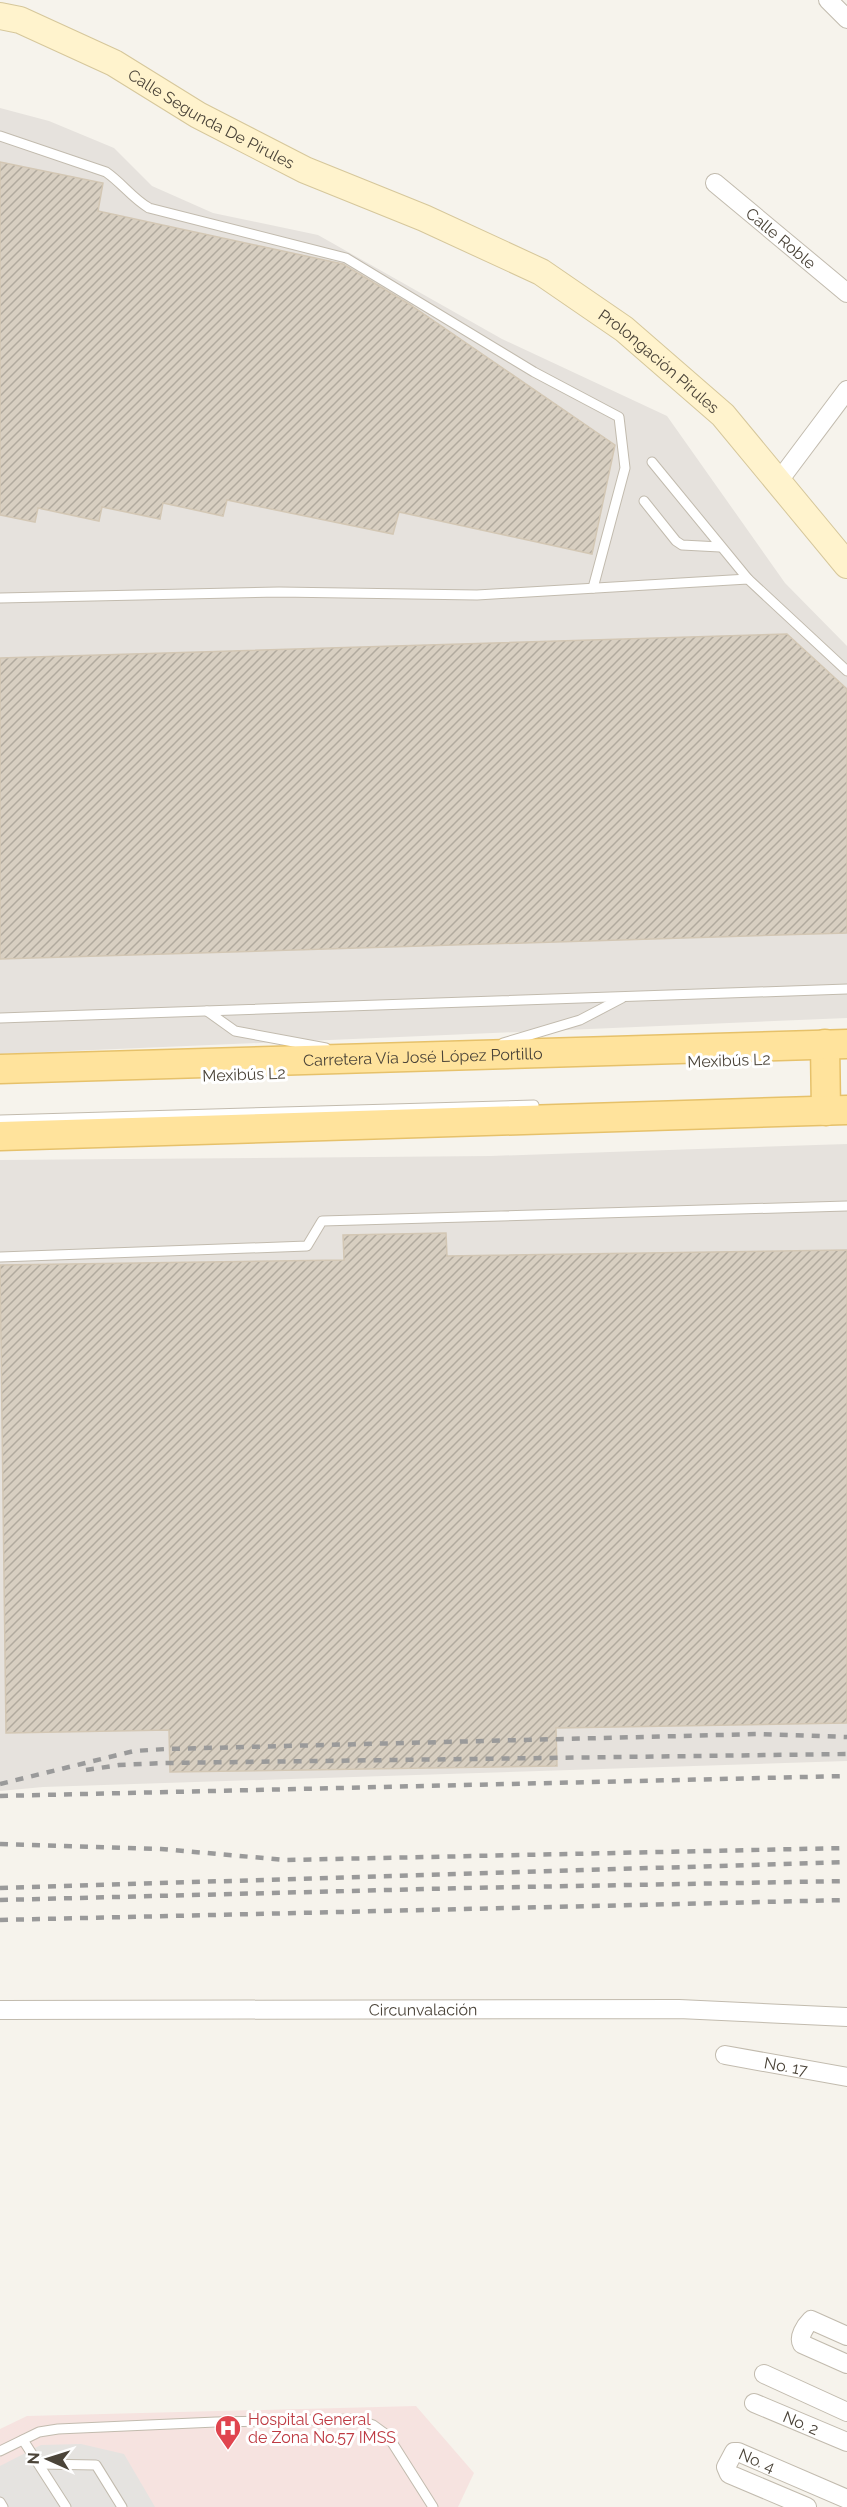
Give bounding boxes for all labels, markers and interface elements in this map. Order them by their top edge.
street label: Calle Segunda De Pirules [124,65,298,173]
street label: Calle Roble [742,204,820,273]
street label: Prolongación Pirules [595,305,723,418]
street label: Carretera Vía José López Portillo [303,1044,543,1070]
street label: Mexibús L2 [687,1050,771,1071]
street label: Mexibús L2 [202,1064,286,1085]
street label: Circunvalación [369,2000,477,2019]
street label: No. 17 [763,2053,810,2080]
street label: No. 2 [780,2407,822,2439]
place label: Hospital General de Zona No.57 IMSS [248,2410,396,2447]
hospital icon: Hospital General de Zona No.57 IMSS [213,2413,243,2451]
north arrow [18,2429,78,2489]
street label: No. 4 [736,2445,778,2477]
text: N [24,2452,43,2465]

